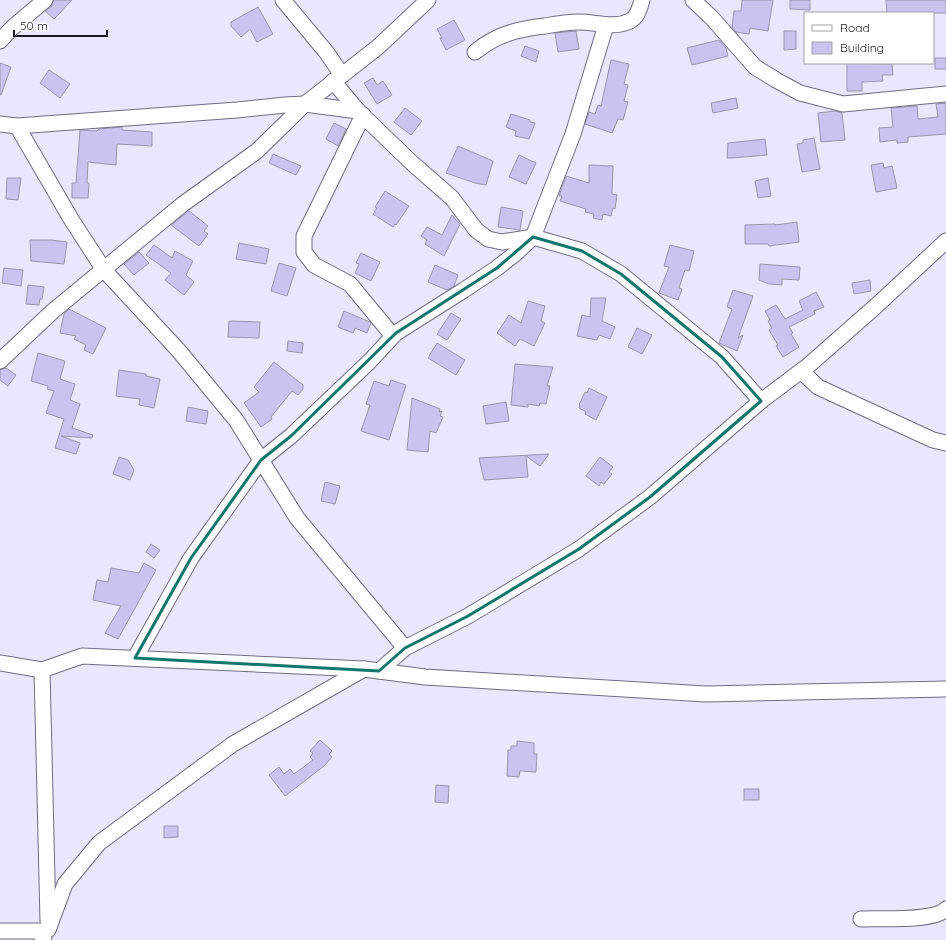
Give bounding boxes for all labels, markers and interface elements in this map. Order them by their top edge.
scale bar [14,12,107,38]
legend [804,12,934,64]
text: 50 m [20,18,48,33]
text: Road [840,20,870,35]
text: Building [840,40,884,55]

